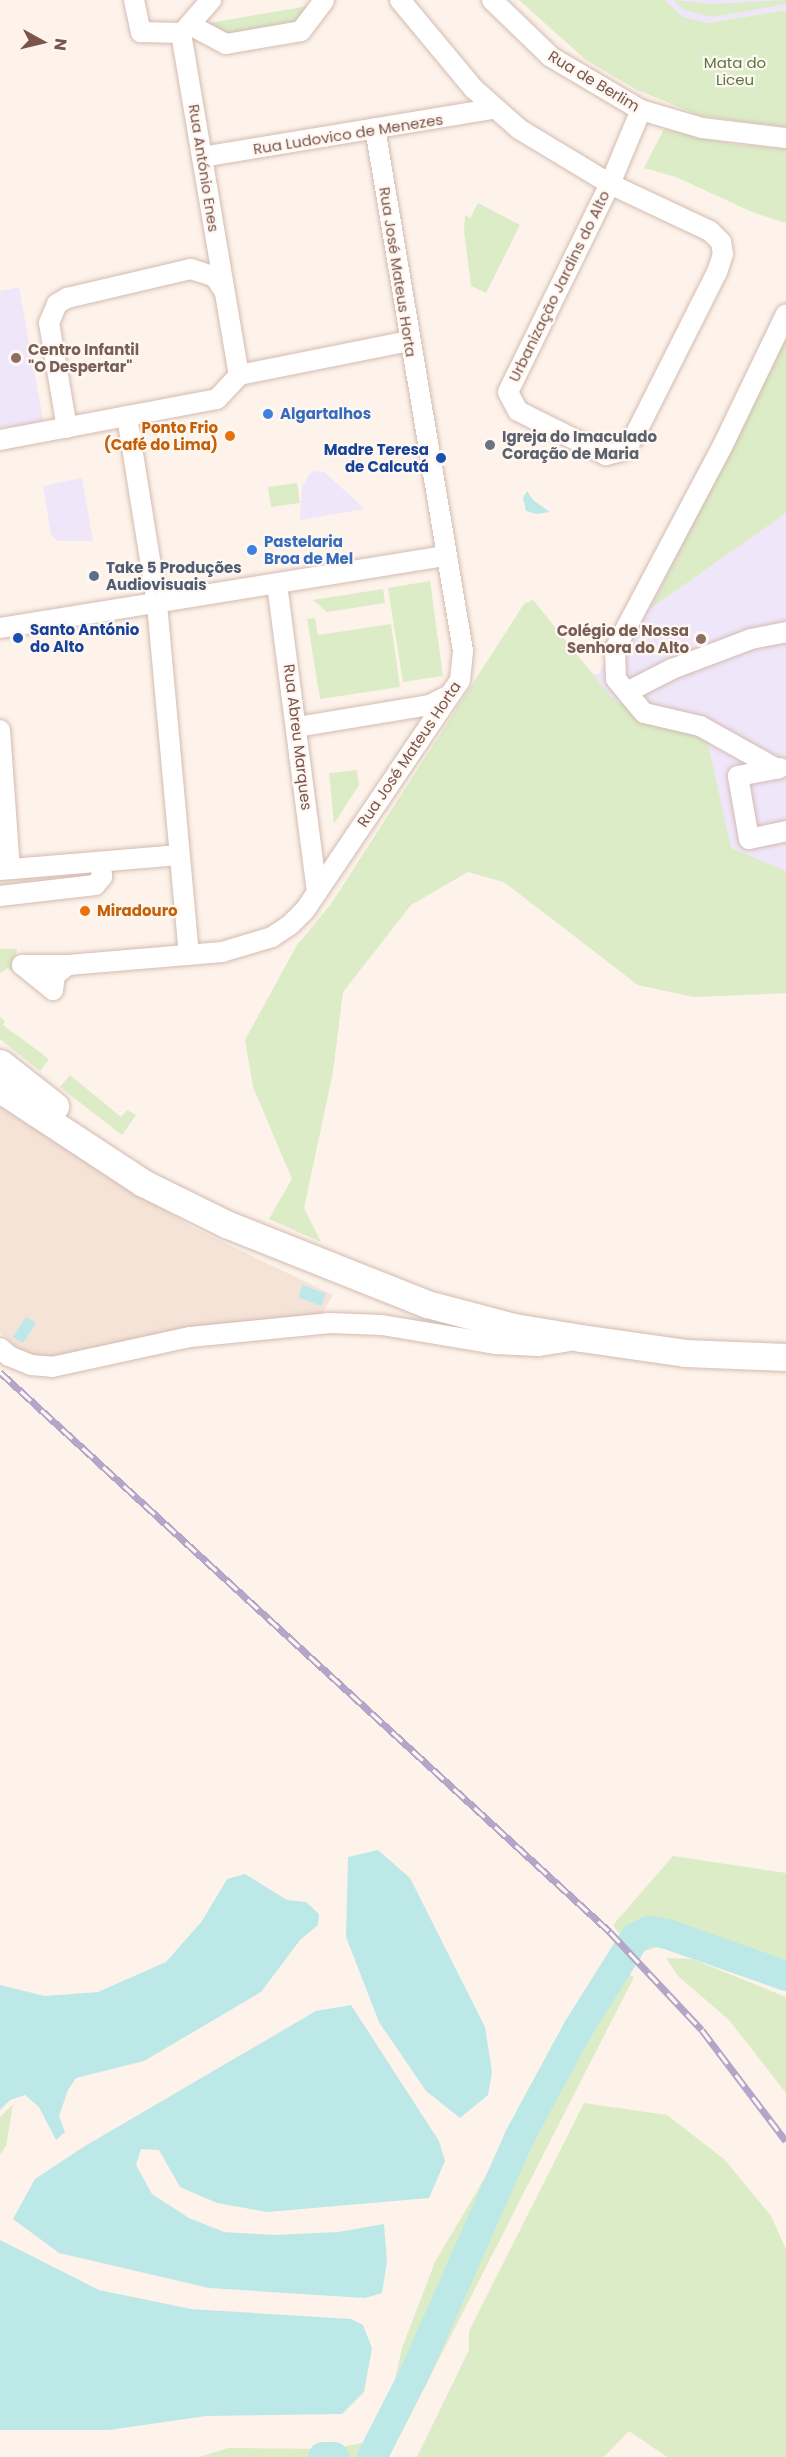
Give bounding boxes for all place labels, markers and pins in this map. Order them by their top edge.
place label: Centro Infantil "O Despertar" [28,340,139,375]
marker: Centro Infantil "O Despertar" [9,351,23,365]
place label: Algartalhos [280,405,371,423]
marker: Algartalhos [261,407,275,421]
place label: Ponto Frio (Café do Lima) [104,418,218,453]
place label: Igreja do Imaculado Coração de Maria [502,427,657,462]
marker: Ponto Frio (Café do Lima) [223,429,237,443]
marker: Igreja do Imaculado Coração de Maria [483,438,497,452]
place label: Madre Teresa de Calcutá [324,440,429,475]
marker: Madre Teresa de Calcutá [434,451,448,465]
place label: Pastelaria Broa de Mel [264,532,353,567]
marker: Pastelaria Broa de Mel [245,543,259,557]
place label: Take 5 Produções Audiovisuais [106,558,242,593]
marker: Take 5 Produções Audiovisuais [87,569,101,583]
place label: Santo António do Alto [30,620,139,655]
place label: Colégio de Nossa Senhora do Alto [557,621,689,656]
marker: Santo António do Alto [11,631,25,645]
marker: Colégio de Nossa Senhora do Alto [694,632,708,646]
place label: Miradouro [97,902,178,920]
marker: Miradouro [78,904,92,918]

